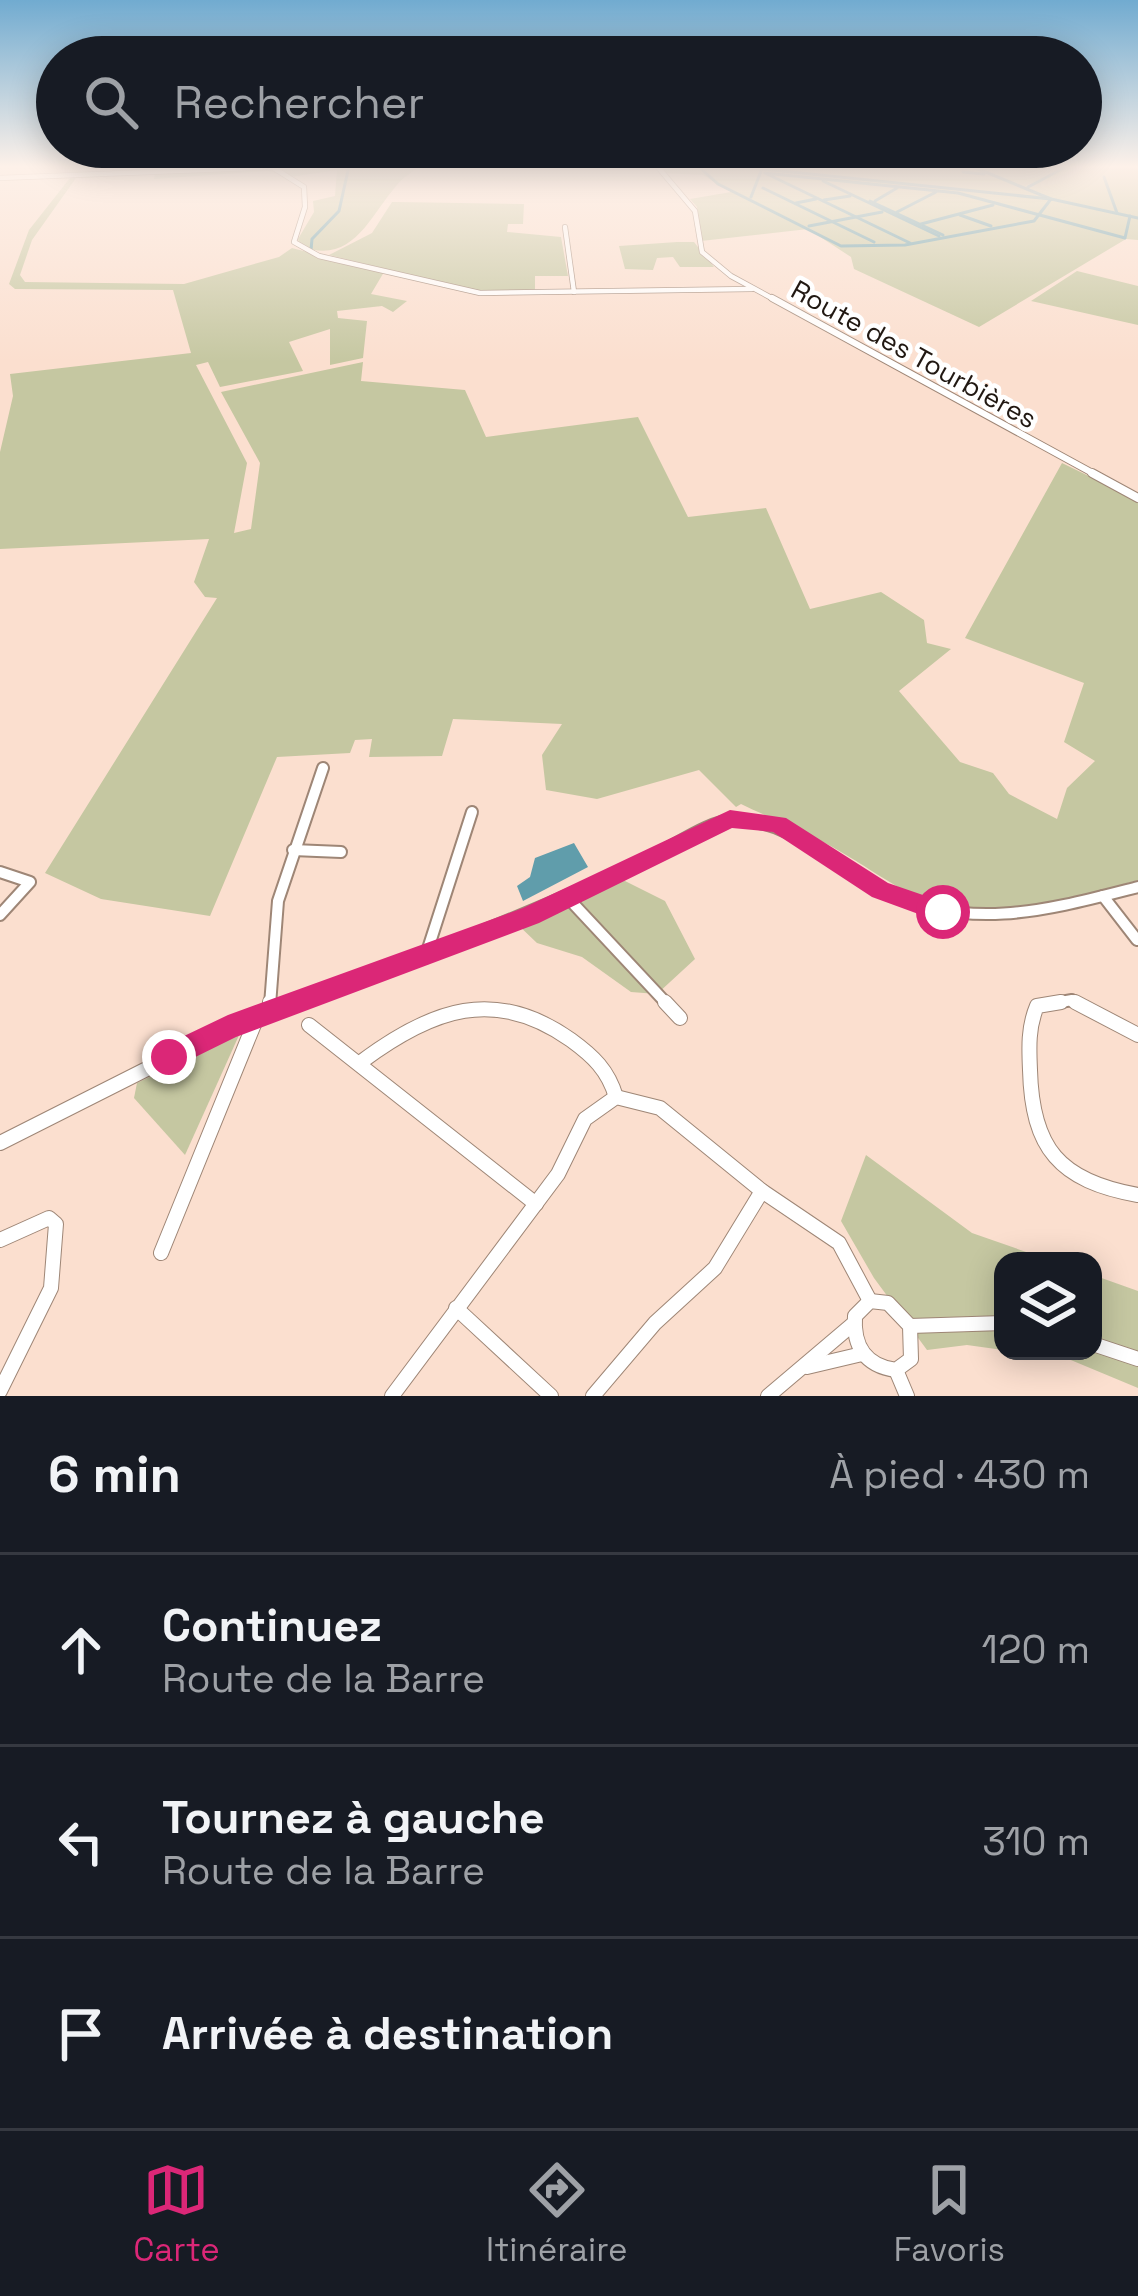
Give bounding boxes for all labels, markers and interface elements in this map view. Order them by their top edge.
search box [36,36,1102,168]
icon: search [78,69,144,135]
text: Rechercher [174,74,424,131]
street label: Route des Tourbières [785,272,1043,436]
route start [916,885,970,939]
route end [142,1030,196,1084]
map controls [994,1252,1102,1360]
button: layers [994,1252,1102,1360]
text: 6 min [48,1442,181,1507]
text: À pied · 430 m [829,1450,1090,1499]
text: Continuez [162,1597,382,1654]
icon: ahead [48,1617,114,1683]
text: 120 m [982,1625,1090,1674]
text: Route de la Barre [162,1654,485,1703]
text: Tournez à gauche [162,1789,545,1846]
icon: left [48,1809,114,1875]
text: 310 m [982,1817,1090,1866]
text: Route de la Barre [162,1846,485,1895]
icon: arrive [48,2001,114,2067]
text: Arrivée à destination [162,2005,613,2062]
tab: Carte [133,2157,220,2271]
tab: Itinéraire [486,2157,628,2271]
tab: Favoris [894,2157,1005,2271]

